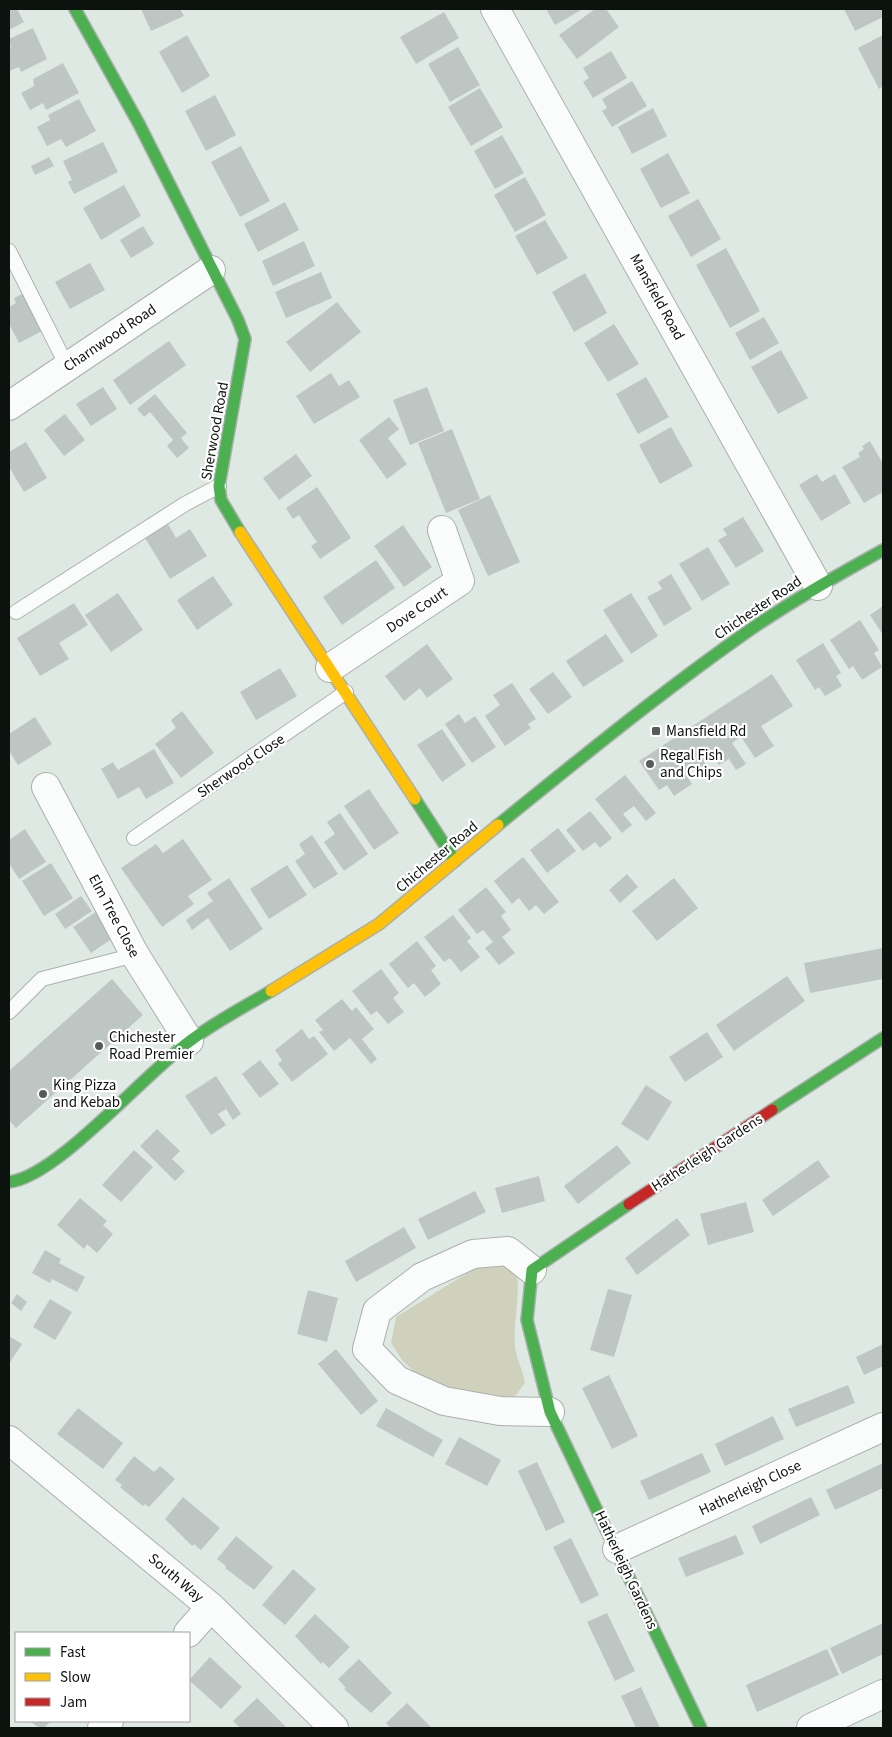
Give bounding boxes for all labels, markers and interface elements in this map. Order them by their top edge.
street label: Mansfield Road [625,250,689,344]
street label: Charnwood Road [59,299,161,377]
street label: Sherwood Road [196,380,234,482]
street label: Chichester Road [710,571,806,645]
street label: Dove Court [382,582,452,638]
place label: Mansfield Rd [666,721,746,742]
marker: Mansfield Rd [650,725,662,737]
street label: Sherwood Close [193,729,289,803]
place label: Regal Fish and Chips [660,745,723,783]
marker: Regal Fish and Chips [644,758,656,770]
street label: Chichester Road [391,816,483,898]
street label: Elm Tree Close [83,871,145,961]
place label: Chichester Road Premier [109,1027,195,1065]
marker: Chichester Road Premier [93,1040,105,1052]
place label: King Pizza and Kebab [53,1075,120,1113]
marker: King Pizza and Kebab [37,1088,49,1100]
street label: Hatherleigh Gardens [647,1109,767,1197]
street label: Hatherleigh Close [695,1455,805,1521]
street label: Hatherleigh Gardens [589,1507,663,1633]
street label: South Way [144,1549,208,1607]
legend [15,1632,190,1722]
text: Fast [60,1642,86,1663]
text: Slow [60,1667,91,1688]
text: Jam [60,1692,87,1713]

